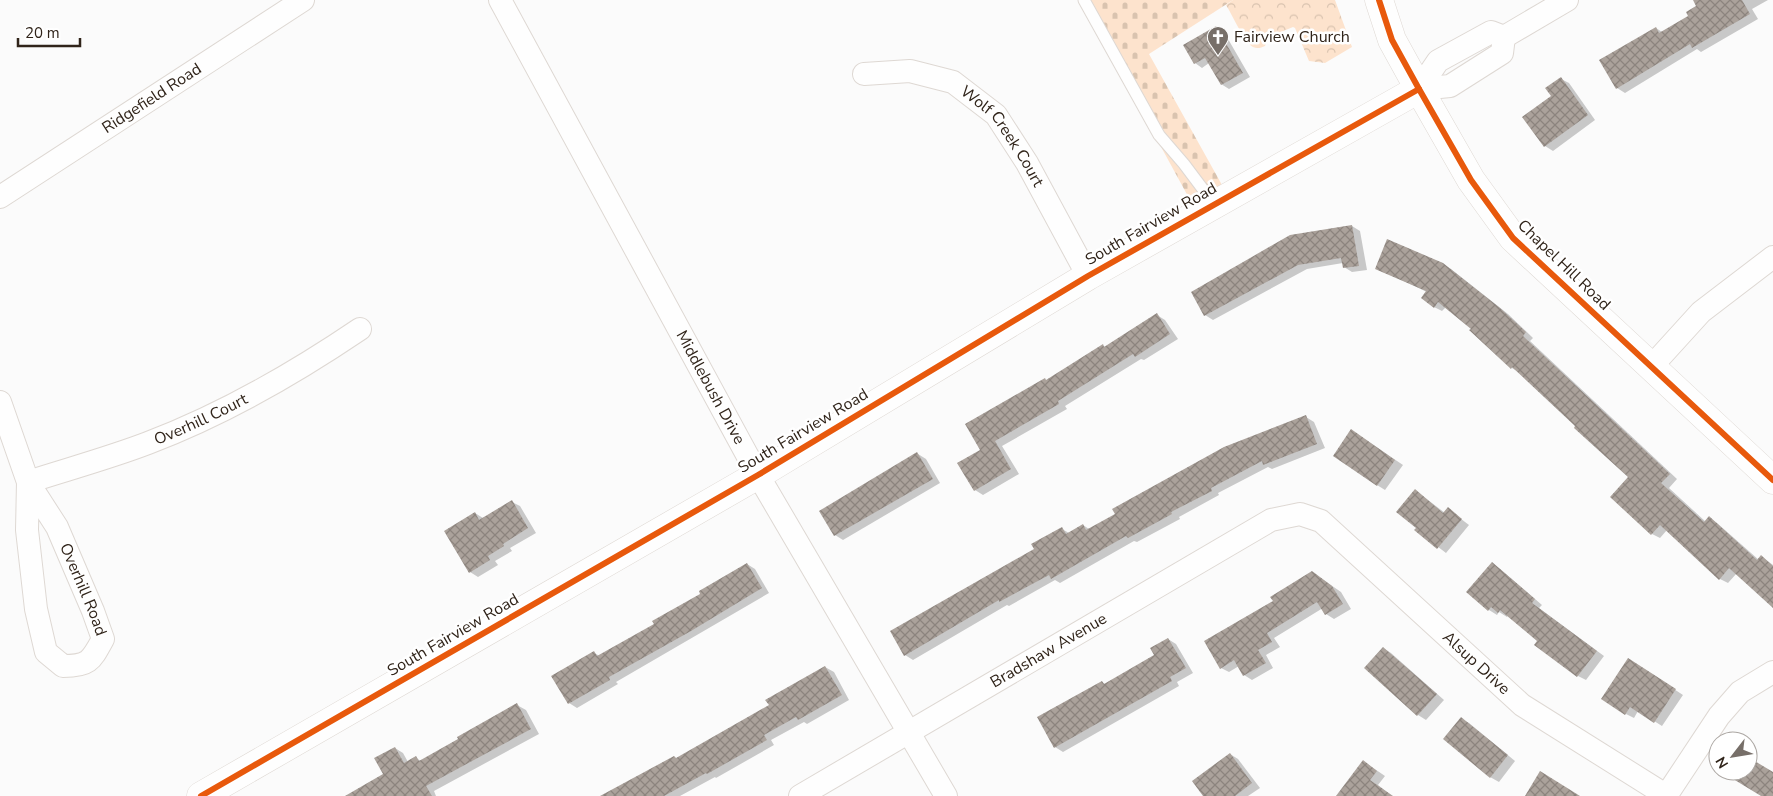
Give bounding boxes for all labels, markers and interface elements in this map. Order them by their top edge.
scale bar [18,15,80,47]
text: 20 m [25,23,60,43]
church icon: Fairview Church [1206,25,1230,56]
place label: Fairview Church [1234,26,1350,48]
street label: Ridgefield Road [98,58,206,139]
street label: Wolf Creek Court [956,81,1049,191]
street label: South Fairview Road [1081,177,1221,271]
street label: Chapel Hill Road [1513,215,1615,315]
street label: Middlebush Drive [671,327,750,448]
street label: South Fairview Road [734,383,872,479]
street label: Overhill Court [151,388,252,451]
street label: Overhill Road [54,540,112,639]
street label: South Fairview Road [383,588,523,682]
street label: Bradshaw Avenue [986,608,1111,693]
street label: Alsup Drive [1438,626,1515,700]
north arrow [1708,731,1758,781]
text: N [1711,753,1733,772]

